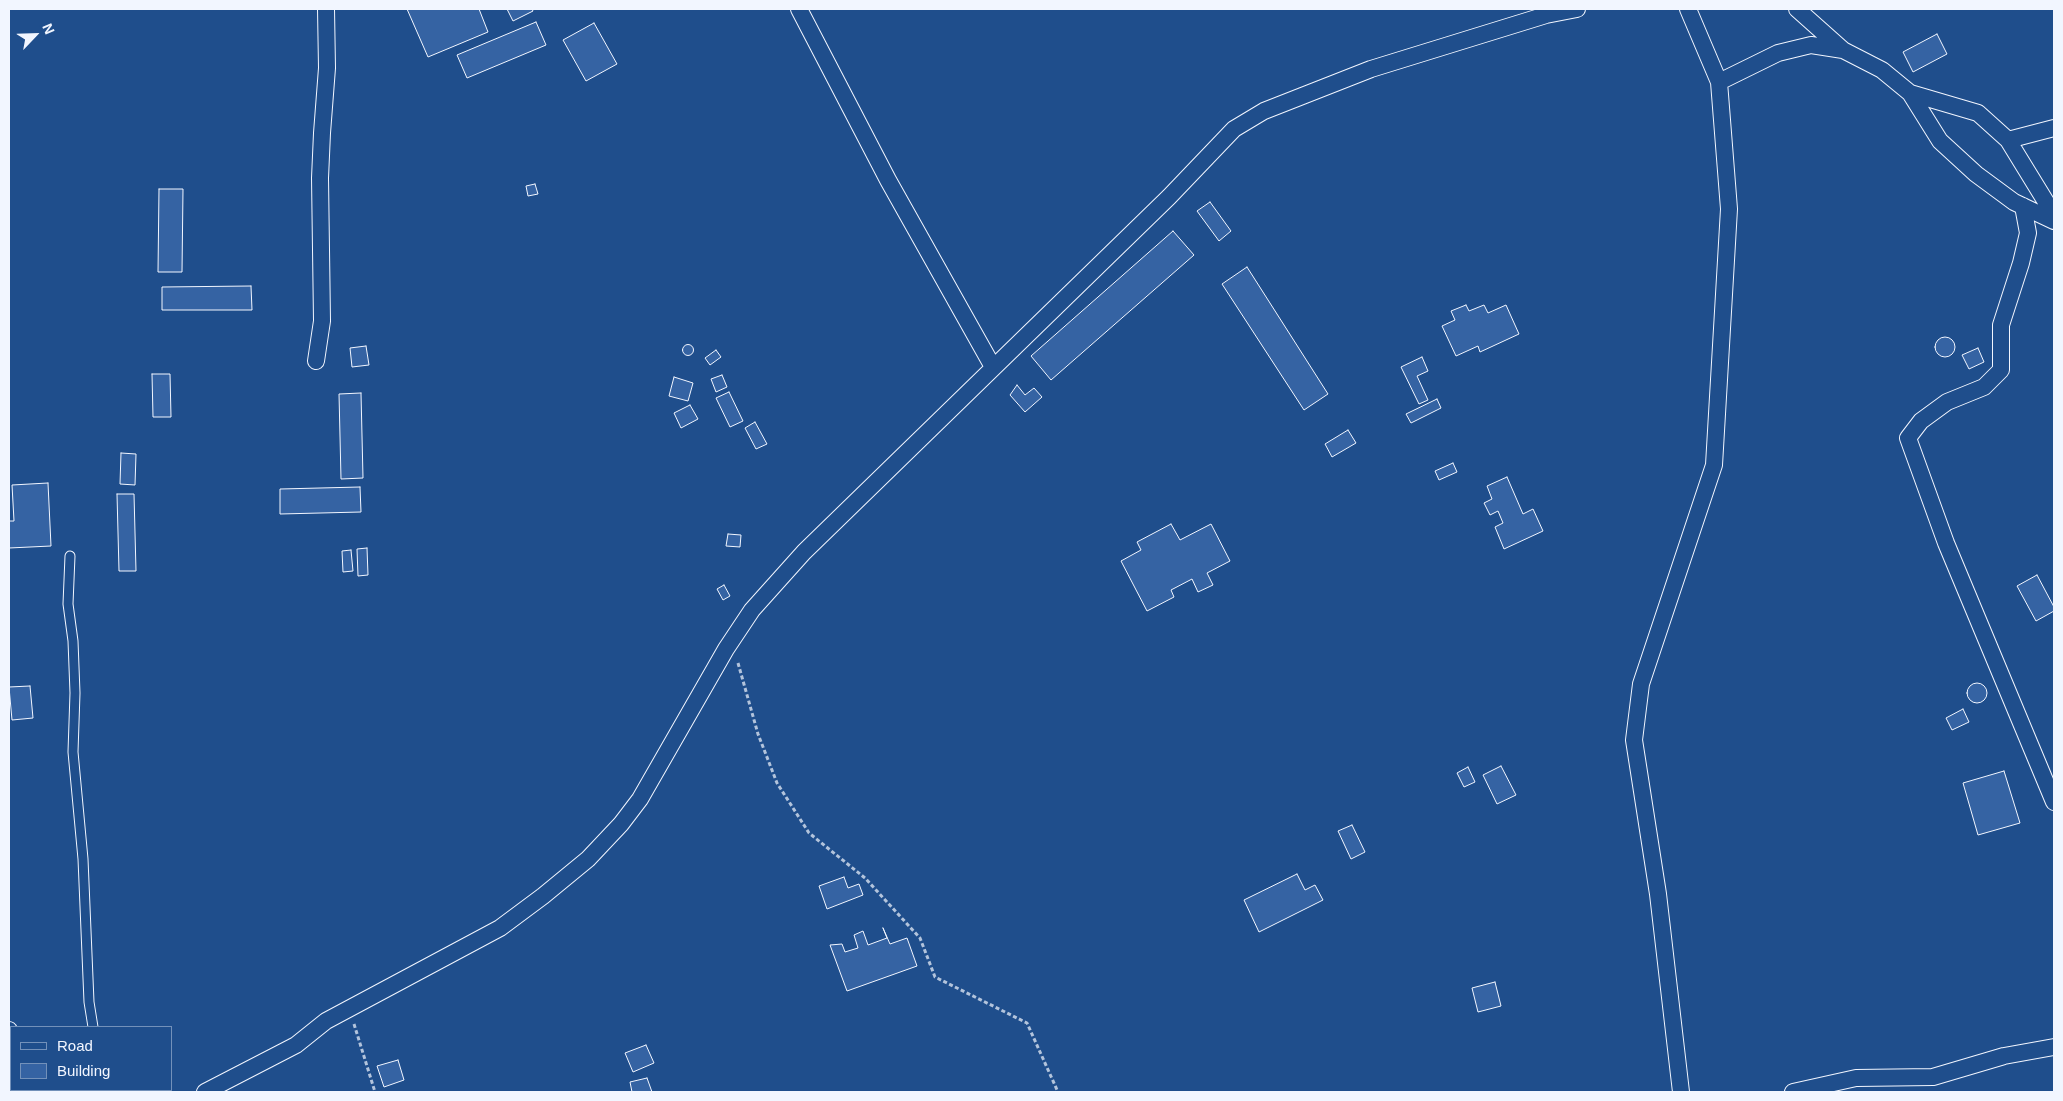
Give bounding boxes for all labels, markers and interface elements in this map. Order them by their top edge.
north arrow [10,10,60,60]
text: N [39,21,58,37]
legend [10,1026,172,1091]
text: Road [57,1037,93,1054]
text: Building [57,1062,110,1079]

